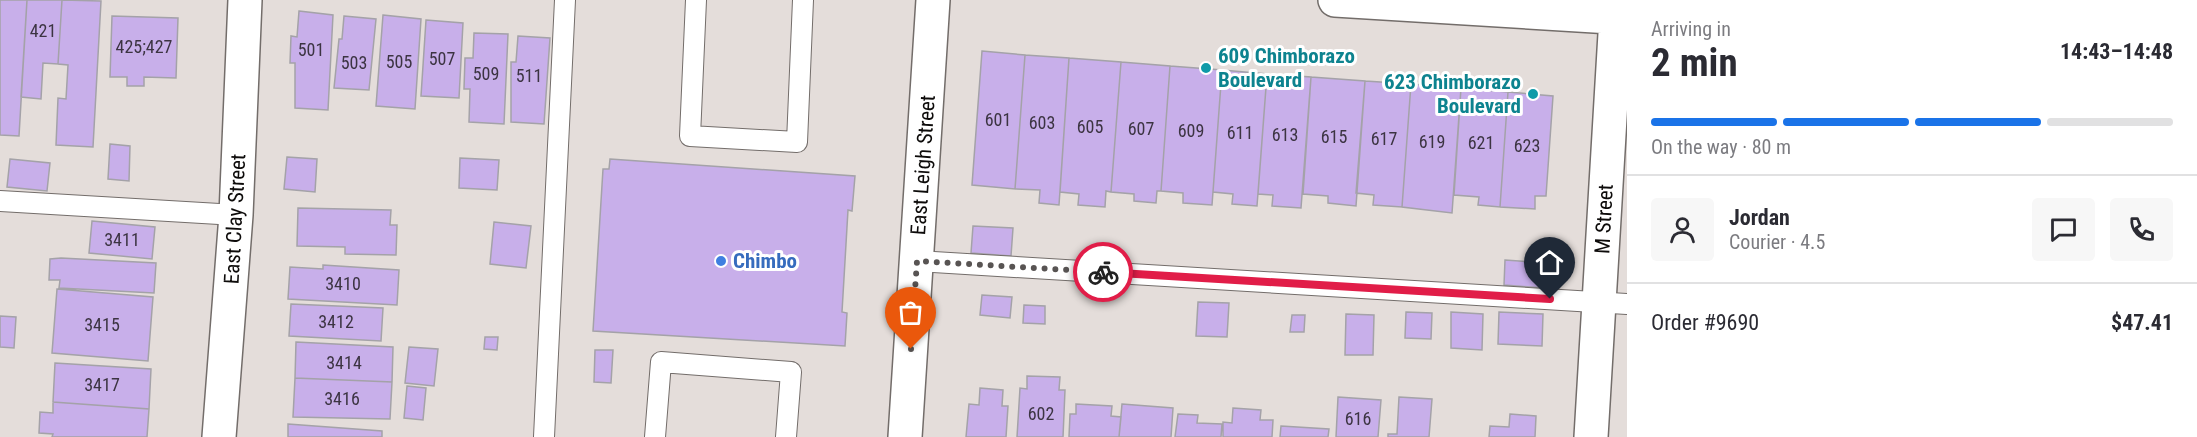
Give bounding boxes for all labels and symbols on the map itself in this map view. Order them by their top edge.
house number: 421 [30,20,56,41]
house number: 425;427 [116,36,173,57]
house number: 501 [298,39,324,60]
place label: 609 Chimborazo Boulevard [1218,44,1355,92]
house number: 507 [429,48,455,69]
house number: 505 [386,51,412,72]
house number: 503 [341,52,367,73]
marker: 609 Chimborazo Boulevard [1199,61,1213,75]
house number: 509 [473,63,499,84]
house number: 511 [516,65,542,86]
place label: 623 Chimborazo Boulevard [1384,70,1521,118]
marker: 623 Chimborazo Boulevard [1526,87,1540,101]
street label: East Leigh Street [906,94,940,236]
house number: 601 [985,109,1011,130]
house number: 603 [1029,112,1055,133]
house number: 605 [1077,116,1103,137]
house number: 607 [1128,118,1154,139]
house number: 609 [1178,120,1204,141]
house number: 611 [1227,122,1253,143]
house number: 613 [1272,124,1298,145]
house number: 615 [1321,126,1347,147]
house number: 617 [1371,128,1397,149]
house number: 619 [1419,131,1445,152]
house number: 621 [1468,132,1494,153]
house number: 623 [1514,135,1540,156]
street label: East Clay Street [220,153,250,285]
street label: M Street [1590,183,1618,255]
house number: 3411 [104,229,140,250]
pin [1524,237,1575,299]
courier [1073,242,1133,302]
place label: Chimbo [733,249,797,273]
marker: Chimbo [714,254,728,268]
house number: 3410 [325,273,361,294]
pin [885,287,936,349]
house number: 3412 [318,311,354,332]
house number: 3415 [84,314,120,335]
house number: 3414 [326,352,362,373]
house number: 3417 [84,374,120,395]
house number: 3416 [324,388,360,409]
house number: 602 [1028,403,1054,424]
house number: 616 [1345,408,1371,429]

